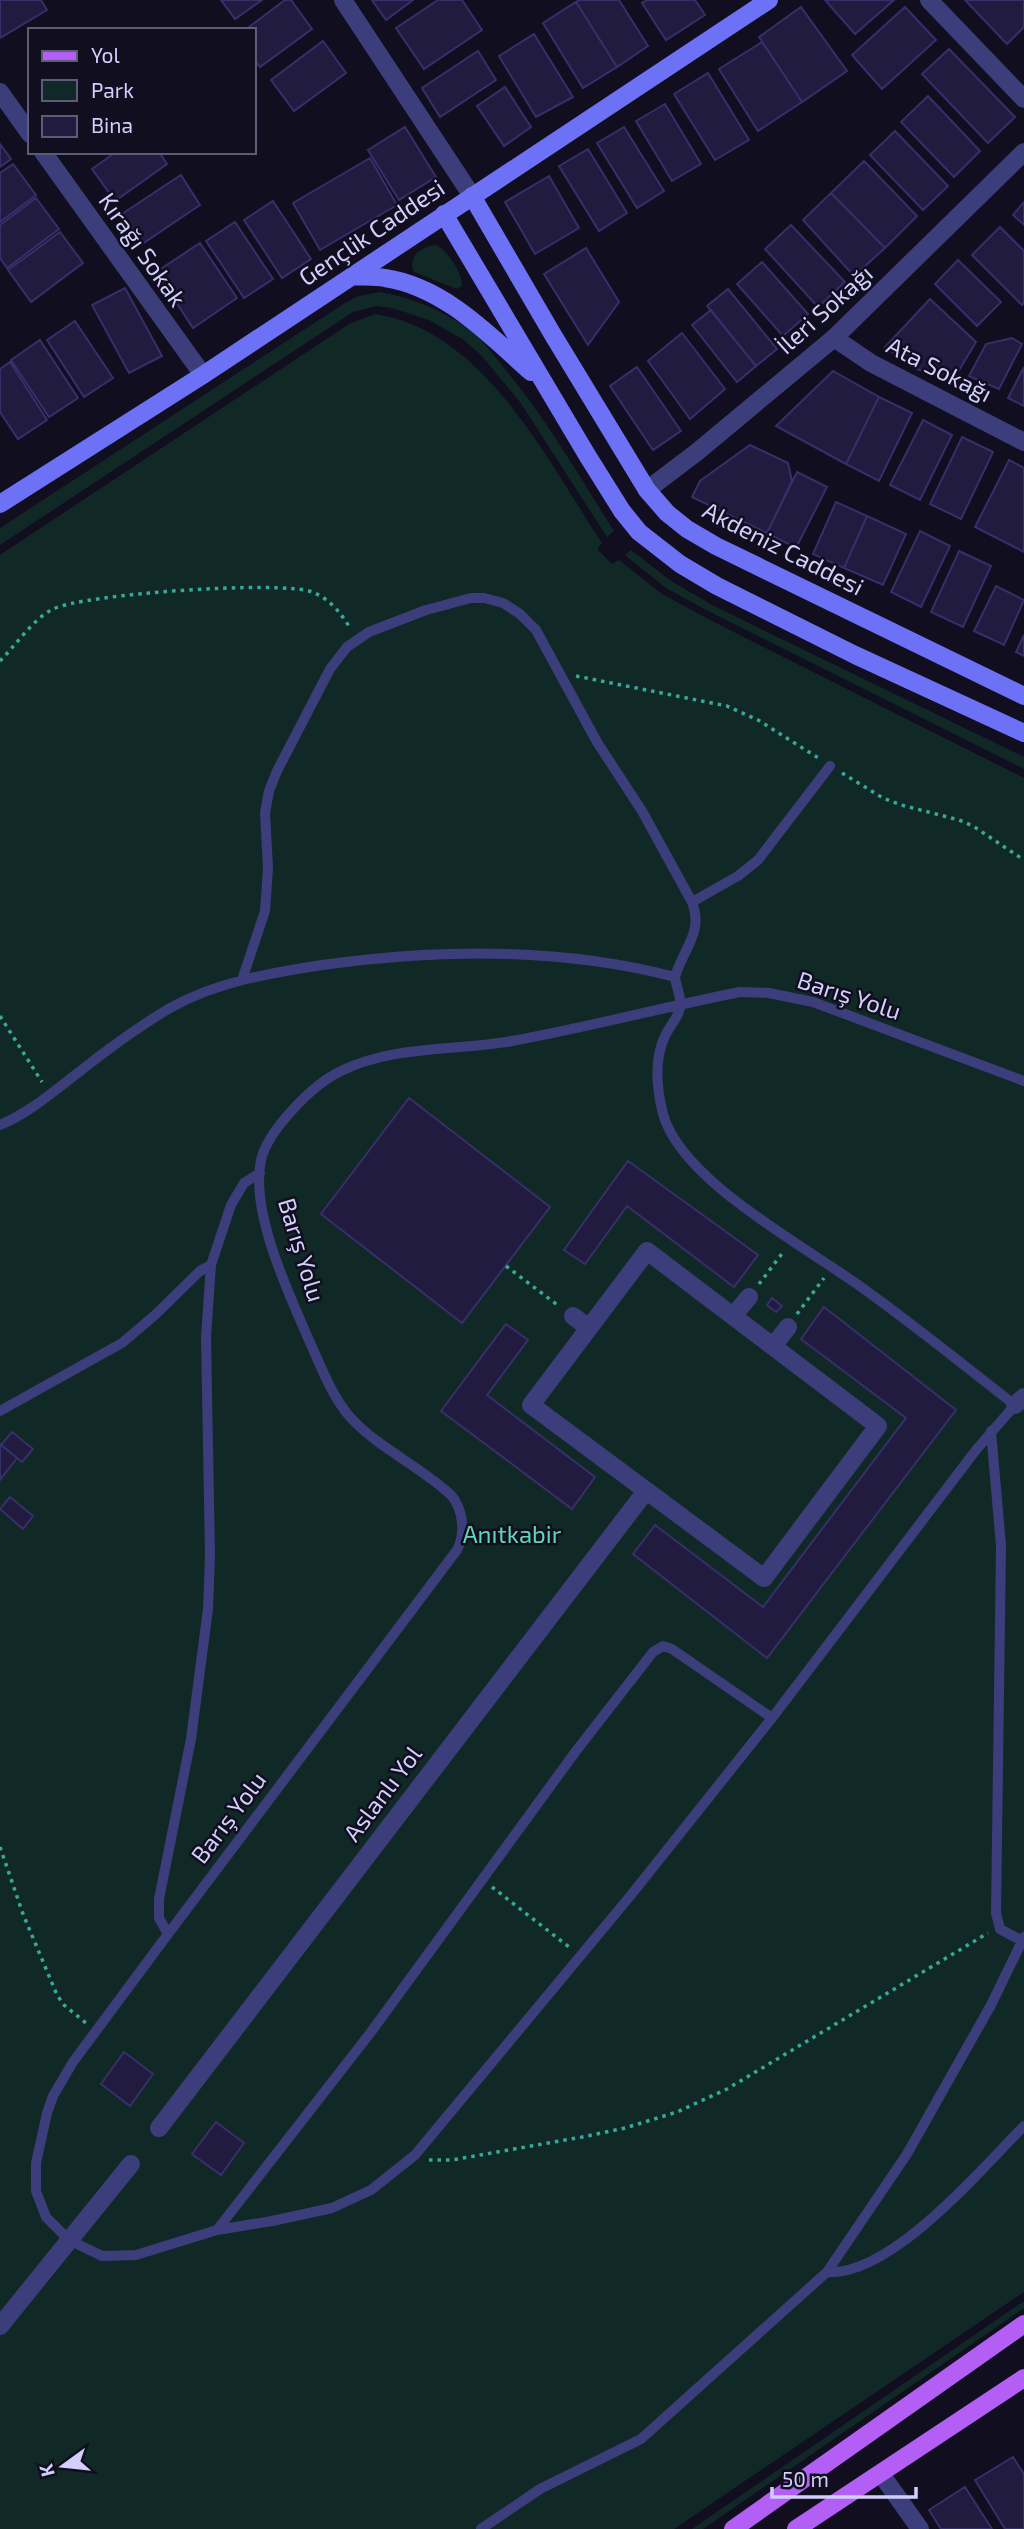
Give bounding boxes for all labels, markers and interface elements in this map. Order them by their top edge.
legend [28,28,256,154]
text: Yol [91,42,120,67]
text: Park [91,77,134,102]
text: Bina [91,112,133,137]
street label: Gençlik Caddesi [293,172,450,292]
street label: Kırağı Sokak [93,187,193,312]
street label: İleri Sokağı [770,258,878,360]
street label: Ata Sokağı [882,330,997,408]
street label: Akdeniz Caddesi [699,495,869,601]
street label: Barış Yolu [794,964,905,1026]
street label: Barış Yolu [272,1194,332,1305]
park label: Anıtkabir [463,1519,562,1548]
street label: Aslanlı Yol [337,1740,427,1847]
street label: Barış Yolu [184,1766,272,1869]
north arrow [28,2431,98,2501]
scale bar [772,2456,916,2500]
text: K [33,2462,59,2479]
text: 50 m [782,2466,829,2491]

